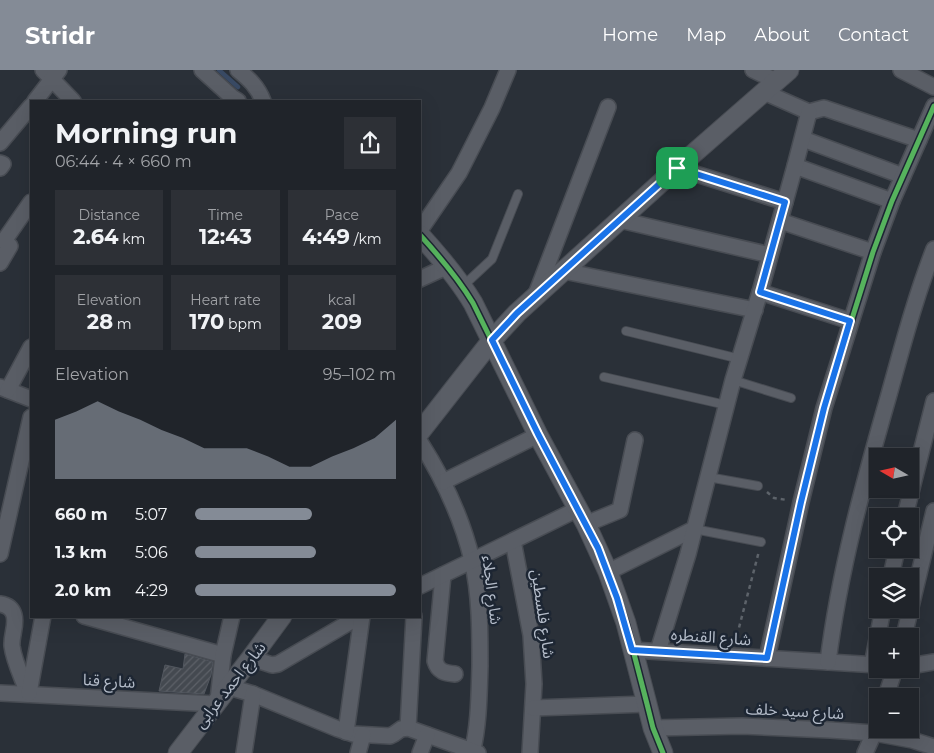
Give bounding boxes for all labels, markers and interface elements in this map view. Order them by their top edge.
text: Stridr [25,21,95,50]
text: Home [602,24,658,46]
text: Map [686,24,726,46]
text: About [754,24,810,46]
text: Contact [838,24,909,46]
text: Morning run [55,116,237,150]
button: share [344,117,396,169]
pin [656,147,698,189]
text: 06:44 · 4 × 660 m [55,152,192,171]
icon: arrive [663,154,691,182]
text: Distance [78,206,140,224]
text: Time [208,206,243,224]
text: Pace [325,206,359,224]
text: 2.64 [73,224,119,249]
text: 12:43 [199,224,252,249]
text: 4:49 [302,224,350,249]
text: km [119,230,145,248]
text: /km [350,230,382,248]
text: Elevation [77,291,142,309]
text: Heart rate [190,291,261,309]
text: kcal [328,291,356,309]
text: 28 [87,309,113,334]
text: 170 [189,309,224,334]
text: 209 [322,309,362,334]
text: m [113,315,132,333]
text: bpm [224,315,262,333]
text: Elevation [55,365,129,384]
text: 95–102 m [323,365,396,384]
north arrow [869,448,919,498]
map controls [869,448,919,738]
text: 660 m [55,505,108,524]
text: 5:07 [135,505,167,524]
button: locate [869,508,919,558]
text: 1.3 km [55,543,107,562]
text: 5:06 [135,543,168,562]
street label: شارع الجلاء [475,554,506,626]
street label: شارع فلسطين [524,568,559,660]
button: layers [869,568,919,618]
text: 2.0 km [55,581,111,600]
text: 4:29 [135,581,168,600]
street label: شارع القنطره [670,625,752,652]
button: + [869,628,919,678]
street label: شارع احمد عرابى [190,638,272,734]
street label: شارع قنا [82,670,136,695]
button: − [869,688,919,738]
street label: شارع سيد خلف [745,699,845,726]

